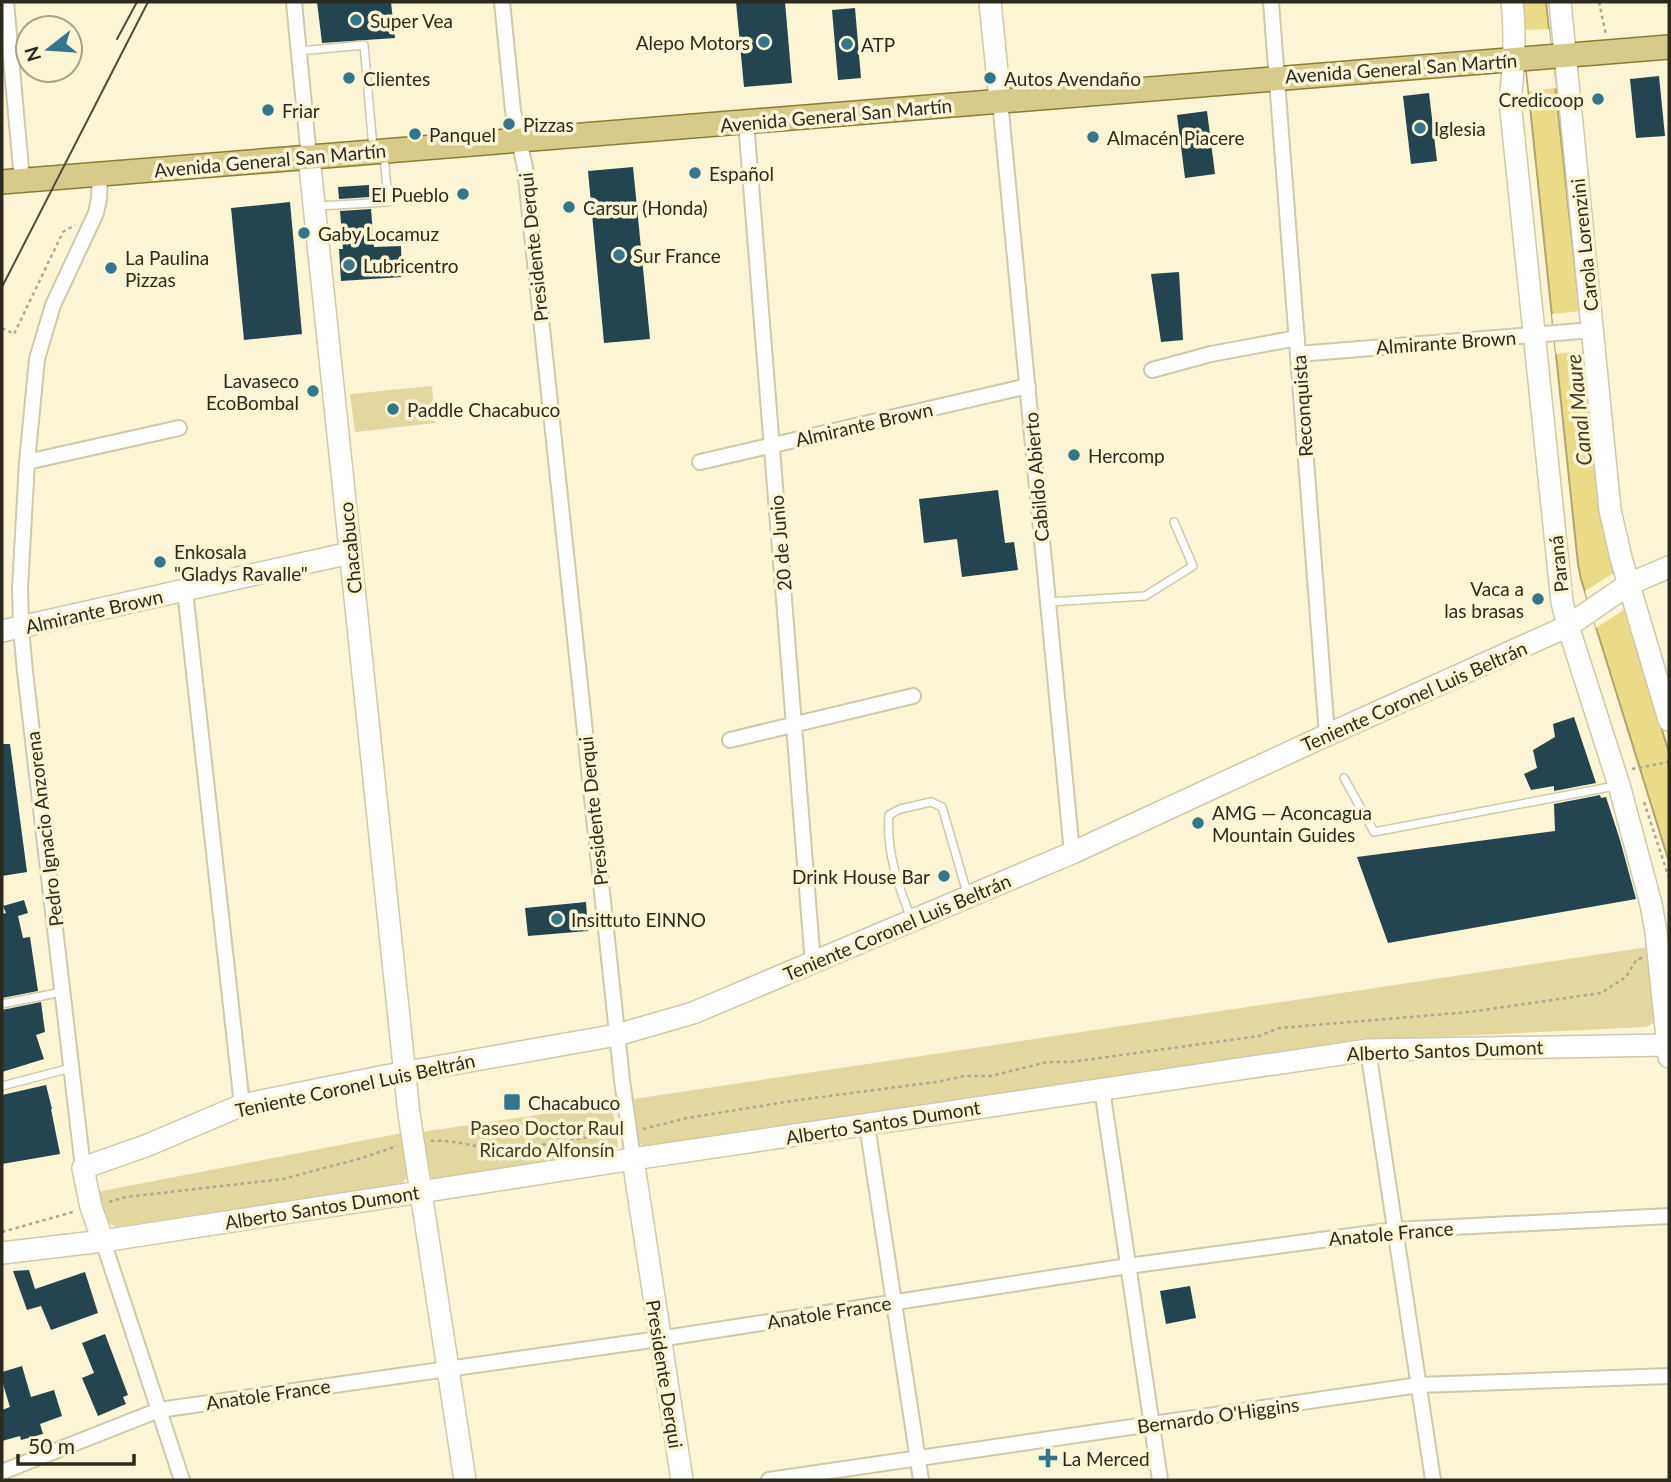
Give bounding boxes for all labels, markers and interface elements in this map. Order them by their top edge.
place label: Super Vea [370,9,453,32]
marker: Super Vea [348,12,364,28]
north arrow [14,14,84,84]
place label: Alepo Motors [636,31,750,54]
place label: ATP [861,33,895,56]
marker: Alepo Motors [756,34,772,50]
marker: ATP [839,36,855,52]
text: N [19,44,45,64]
street label: Avenida General San Martín [1284,48,1518,88]
place label: Clientes [363,67,430,90]
place label: Autos Avendaño [1004,67,1141,90]
marker: Clientes [341,70,357,86]
marker: Autos Avendaño [982,70,998,86]
place label: Credicoop [1499,88,1584,111]
marker: Credicoop [1590,91,1606,107]
street label: Avenida General San Martín [719,93,953,137]
place label: Friar [282,99,320,122]
marker: Friar [260,102,276,118]
place label: Pizzas [523,113,574,136]
marker: Pizzas [501,116,517,132]
place label: Iglesia [1434,117,1486,140]
marker: Iglesia [1412,120,1428,136]
place label: Panquel [429,123,496,146]
marker: Panquel [407,126,423,142]
place label: Almacén Piacere [1107,126,1245,149]
marker: Almacén Piacere [1085,129,1101,145]
street label: Avenida General San Martín [153,138,387,182]
place label: Español [709,162,774,185]
marker: Español [687,165,703,181]
street label: Presidente Derqui [514,171,552,323]
street label: Carola Lorenzini [1566,177,1602,313]
place label: El Pueblo [371,183,449,206]
marker: El Pueblo [455,186,471,202]
place label: Carsur (Honda) [583,196,708,219]
marker: Carsur (Honda) [561,199,577,215]
place label: Gaby Locamuz [318,222,439,245]
marker: Gaby Locamuz [296,225,312,241]
place label: Sur France [633,244,721,267]
place label: La Paulina Pizzas [125,246,209,291]
marker: Sur France [611,247,627,263]
place label: Lubricentro [363,254,458,277]
marker: Lubricentro [341,257,357,273]
marker: La Paulina Pizzas [103,260,119,276]
street label: Almirante Brown [1375,326,1517,358]
water label: Canal Maure [1560,353,1596,467]
street label: Reconquista [1287,354,1317,458]
place label: Lavaseco EcoBombal [206,369,299,414]
marker: Lavaseco EcoBombal [305,383,321,399]
street label: Almirante Brown [793,397,935,451]
place label: Paddle Chacabuco [407,398,560,421]
marker: Paddle Chacabuco [385,401,401,417]
street label: Cabildo Abierto [1019,411,1053,543]
place label: Hercomp [1088,444,1165,467]
marker: Hercomp [1066,447,1082,463]
street label: 20 de Junio [764,494,796,592]
street label: Chacabuco [334,501,366,595]
street label: Paraná [1544,535,1572,593]
place label: Enkosala "Gladys Ravalle" [174,540,308,585]
marker: Enkosala "Gladys Ravalle" [152,554,168,570]
place label: Vaca a las brasas [1444,577,1524,622]
street label: Almirante Brown [23,584,165,638]
marker: Vaca a las brasas [1530,591,1546,607]
street label: Teniente Coronel Luis Beltrán [1298,636,1530,756]
street label: Pedro Ignacio Anzorena [21,730,67,928]
street label: Presidente Derqui [574,735,612,887]
place label: AMG — Aconcagua Mountain Guides [1212,801,1372,846]
marker: AMG — Aconcagua Mountain Guides [1190,815,1206,831]
place label: Drink House Bar [792,865,930,888]
marker: Drink House Bar [936,868,952,884]
street label: Teniente Coronel Luis Beltrán [780,869,1014,985]
place label: Insittuto EINNO [571,908,706,931]
marker: Insittuto EINNO [549,911,565,927]
street label: Alberto Santos Dumont [1346,1035,1544,1065]
street label: Teniente Coronel Luis Beltrán [233,1048,477,1122]
place label: Chacabuco [528,1091,620,1114]
marker: Chacabuco [502,1092,522,1112]
street label: Alberto Santos Dumont [784,1095,982,1149]
park label: Paseo Doctor Raul Ricardo Alfonsín [470,1116,624,1161]
street label: Alberto Santos Dumont [223,1180,421,1234]
street label: Anatole France [1328,1216,1454,1250]
street label: Anatole France [765,1291,893,1333]
street label: Presidente Derqui [642,1298,688,1450]
street label: Anatole France [204,1374,332,1414]
street label: Bernardo O'Higgins [1136,1392,1300,1438]
scale bar [18,1422,133,1466]
text: 50 m [28,1433,75,1458]
place label: La Merced [1062,1447,1150,1470]
marker: La Merced [1040,1450,1056,1466]

